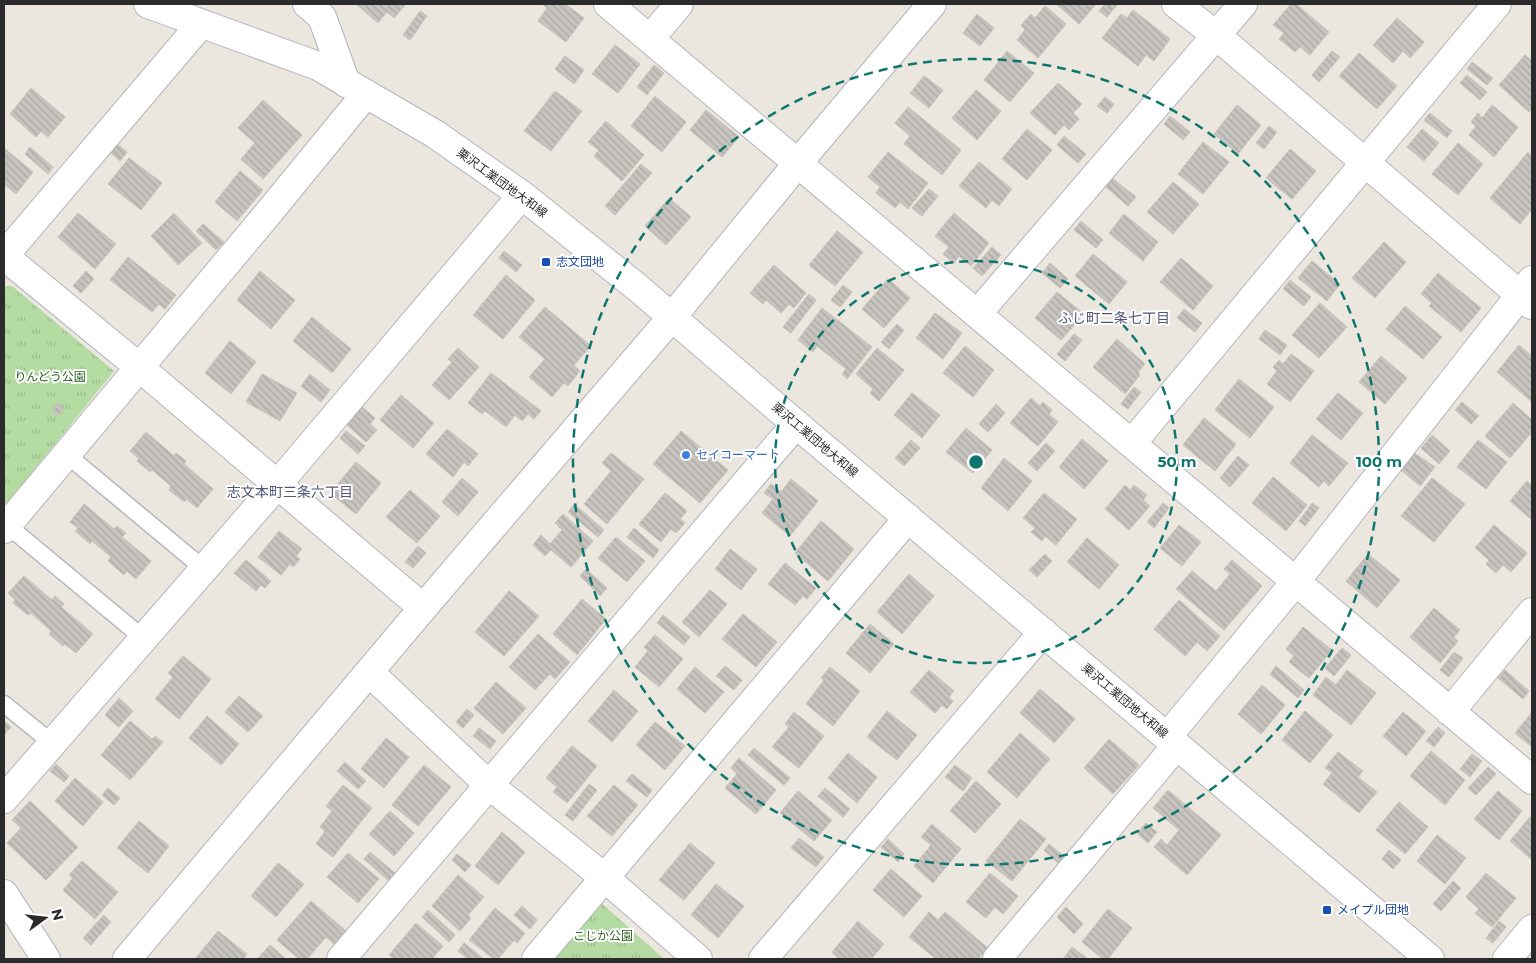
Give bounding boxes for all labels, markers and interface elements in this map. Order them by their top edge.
street label: 栗沢工業団地大和線 [454,145,550,220]
place label: 志文団地 [556,254,604,269]
marker: 志文団地 [540,256,552,268]
district label: ふじ町二条七丁目 [1058,309,1170,327]
park label: りんどう公園 [14,369,86,384]
street label: 栗沢工業団地大和線 [769,399,862,480]
place label: セイコーマート [696,447,780,462]
marker: セイコーマート [680,449,692,461]
text: 50 m [1157,452,1197,471]
text: 100 m [1356,452,1402,471]
centre of rings [967,453,985,471]
district label: 志文本町三条六丁目 [227,483,353,501]
street label: 栗沢工業団地大和線 [1079,660,1172,741]
north arrow [20,893,70,943]
place label: メイプル団地 [1337,902,1409,917]
marker: メイプル団地 [1321,904,1333,916]
text: N [47,907,68,922]
park label: こじか公園 [573,928,633,943]

